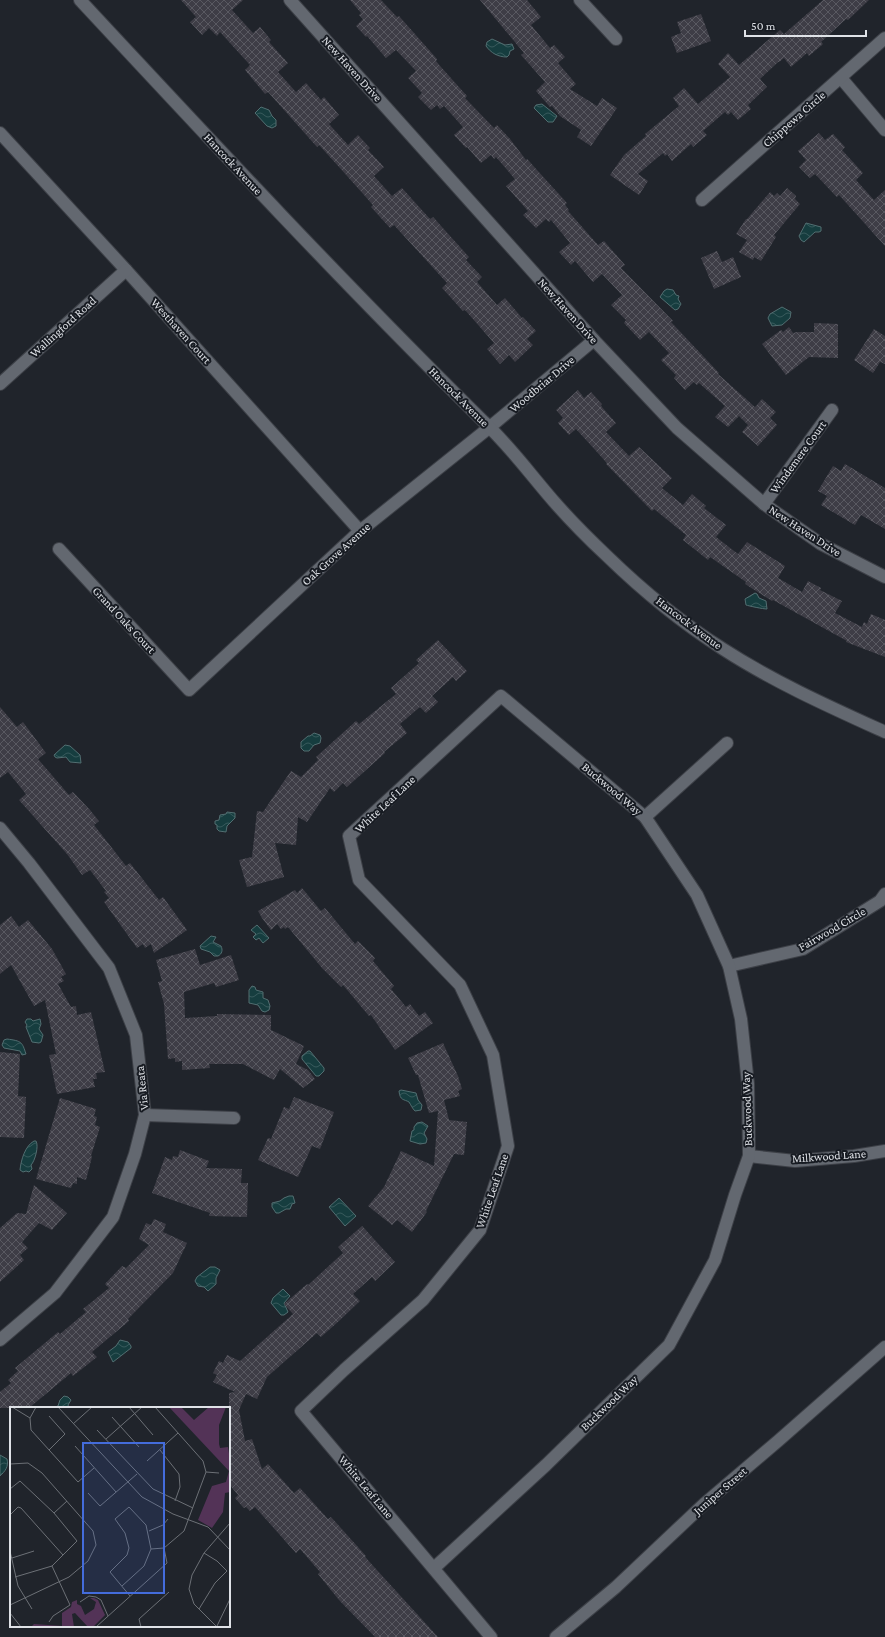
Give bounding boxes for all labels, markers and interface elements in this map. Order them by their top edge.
scale bar [745,12,866,38]
text: 50 m [751,19,776,33]
street label: New Haven Drive [319,33,385,105]
street label: Chippewa Circle [760,88,828,150]
street label: Hancock Avenue [201,130,265,198]
street label: New Haven Drive [535,275,601,347]
street label: Wallingford Road [27,293,99,360]
street label: Westhaven Court [148,295,215,367]
street label: Woodbriar Drive [507,353,577,415]
street label: Hancock Avenue [426,364,492,430]
street label: Windemere Court [767,417,830,496]
street label: New Haven Drive [766,503,844,559]
street label: Oak Grove Avenue [299,520,373,588]
street label: Grand Oaks Court [90,584,159,657]
street label: Hancock Avenue [653,594,725,652]
street label: Buckwood Way [579,760,645,818]
street label: White Leaf Lane [352,772,418,836]
street label: Fairwood Circle [796,904,868,954]
street label: Via Reata [133,1065,151,1111]
street label: Buckwood Way [739,1071,755,1146]
street label: Milkwood Lane [791,1146,867,1166]
street label: White Leaf Lane [473,1152,511,1230]
street label: Buckwood Way [577,1372,641,1434]
inset map [10,1407,230,1627]
street label: White Leaf Lane [336,1453,396,1521]
street label: Juniper Street [690,1463,750,1519]

